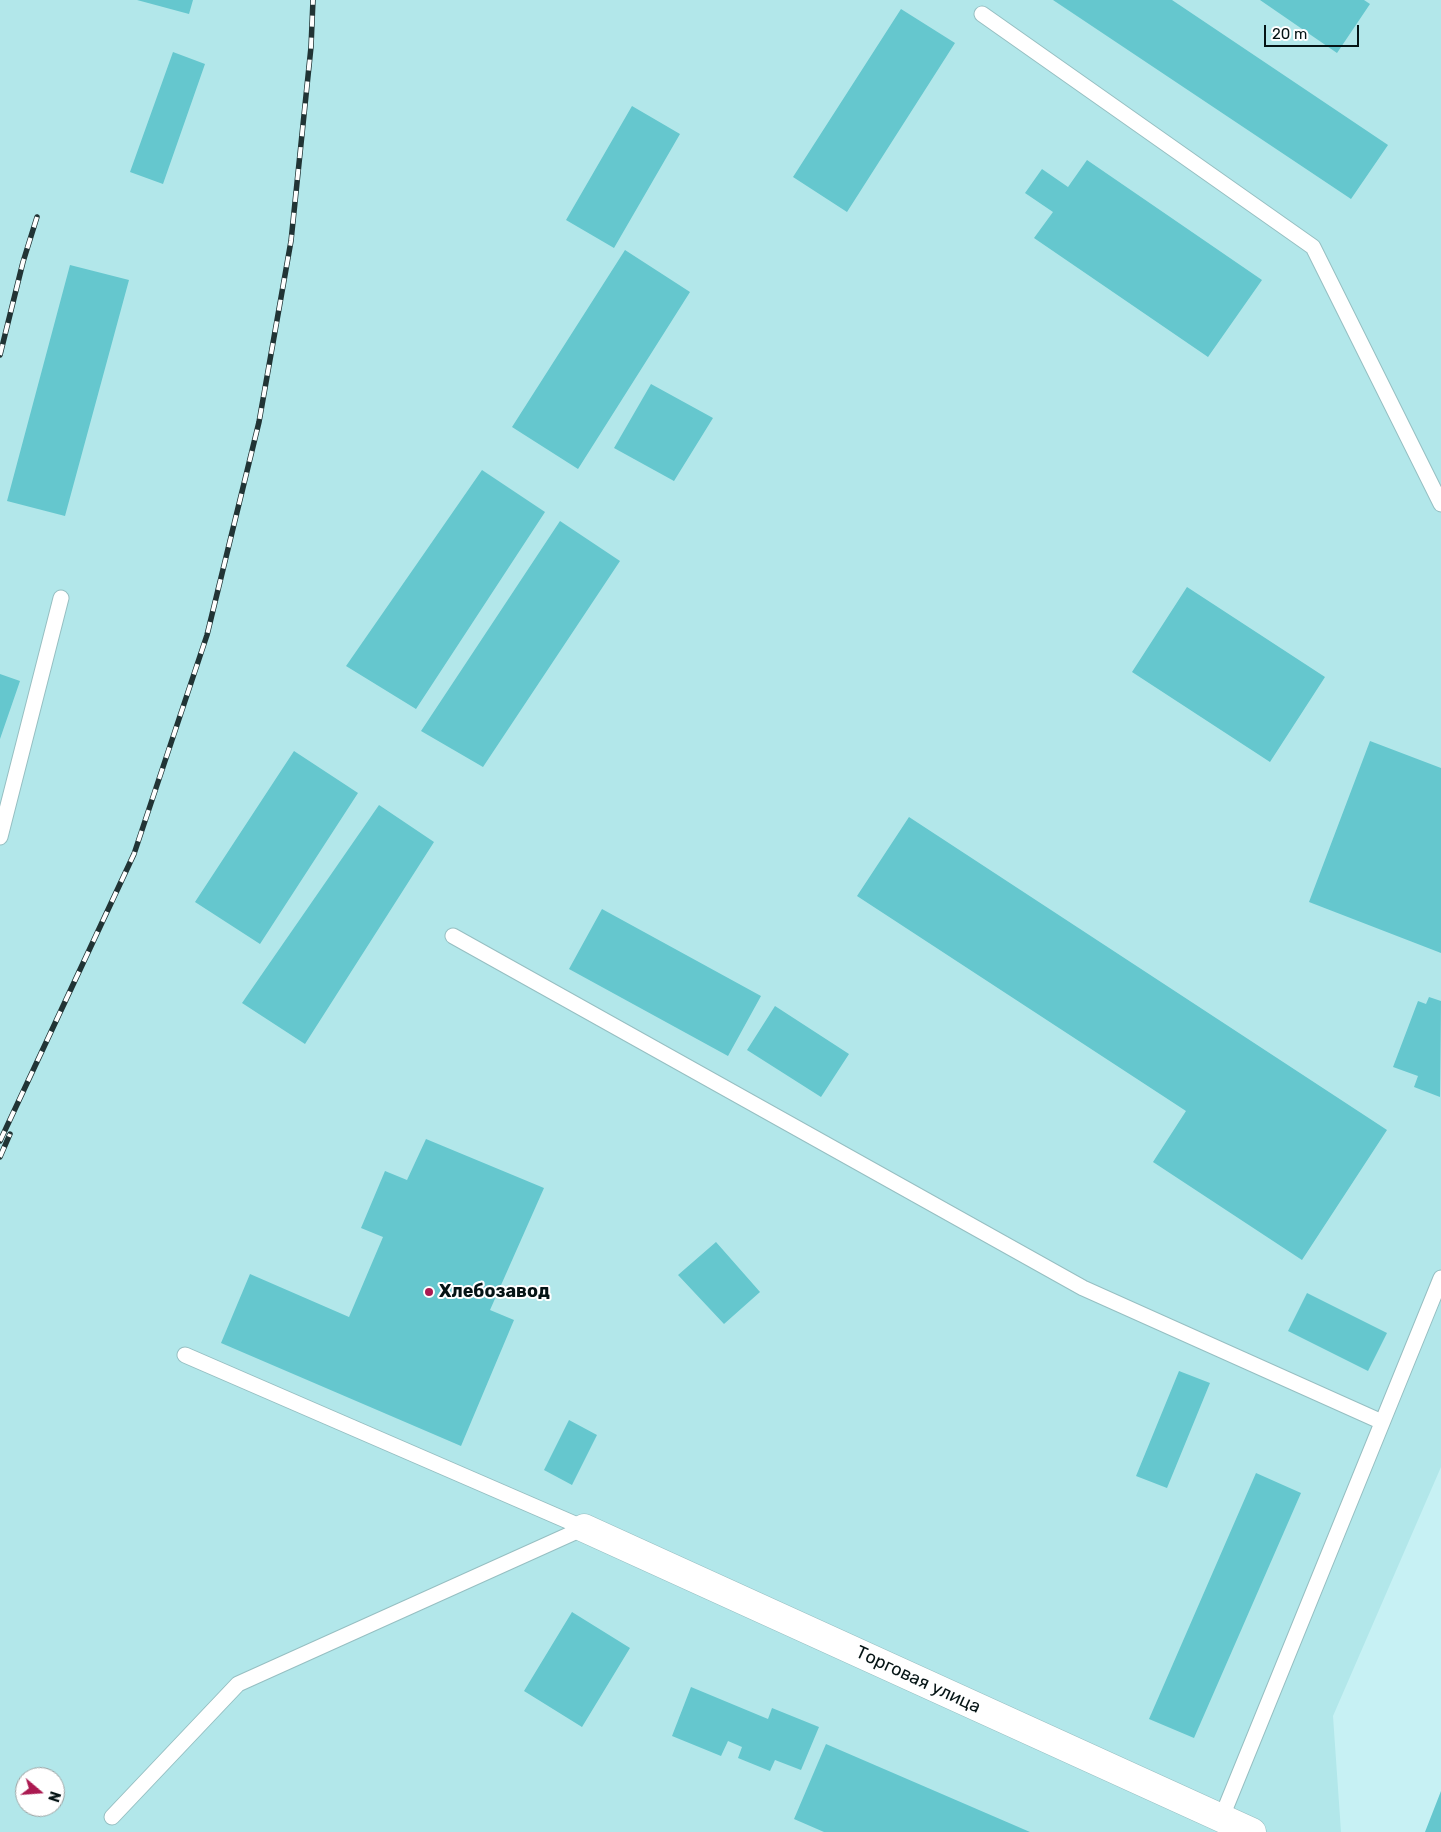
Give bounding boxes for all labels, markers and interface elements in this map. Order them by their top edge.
scale bar [1266,15,1361,47]
text: 20 m [1272,25,1307,43]
place label: Хлебозавод [439,1281,550,1303]
marker: Хлебозавод [423,1286,435,1298]
street label: Торговая улица [852,1642,984,1718]
north arrow [15,1767,65,1817]
text: N [44,1789,63,1804]

